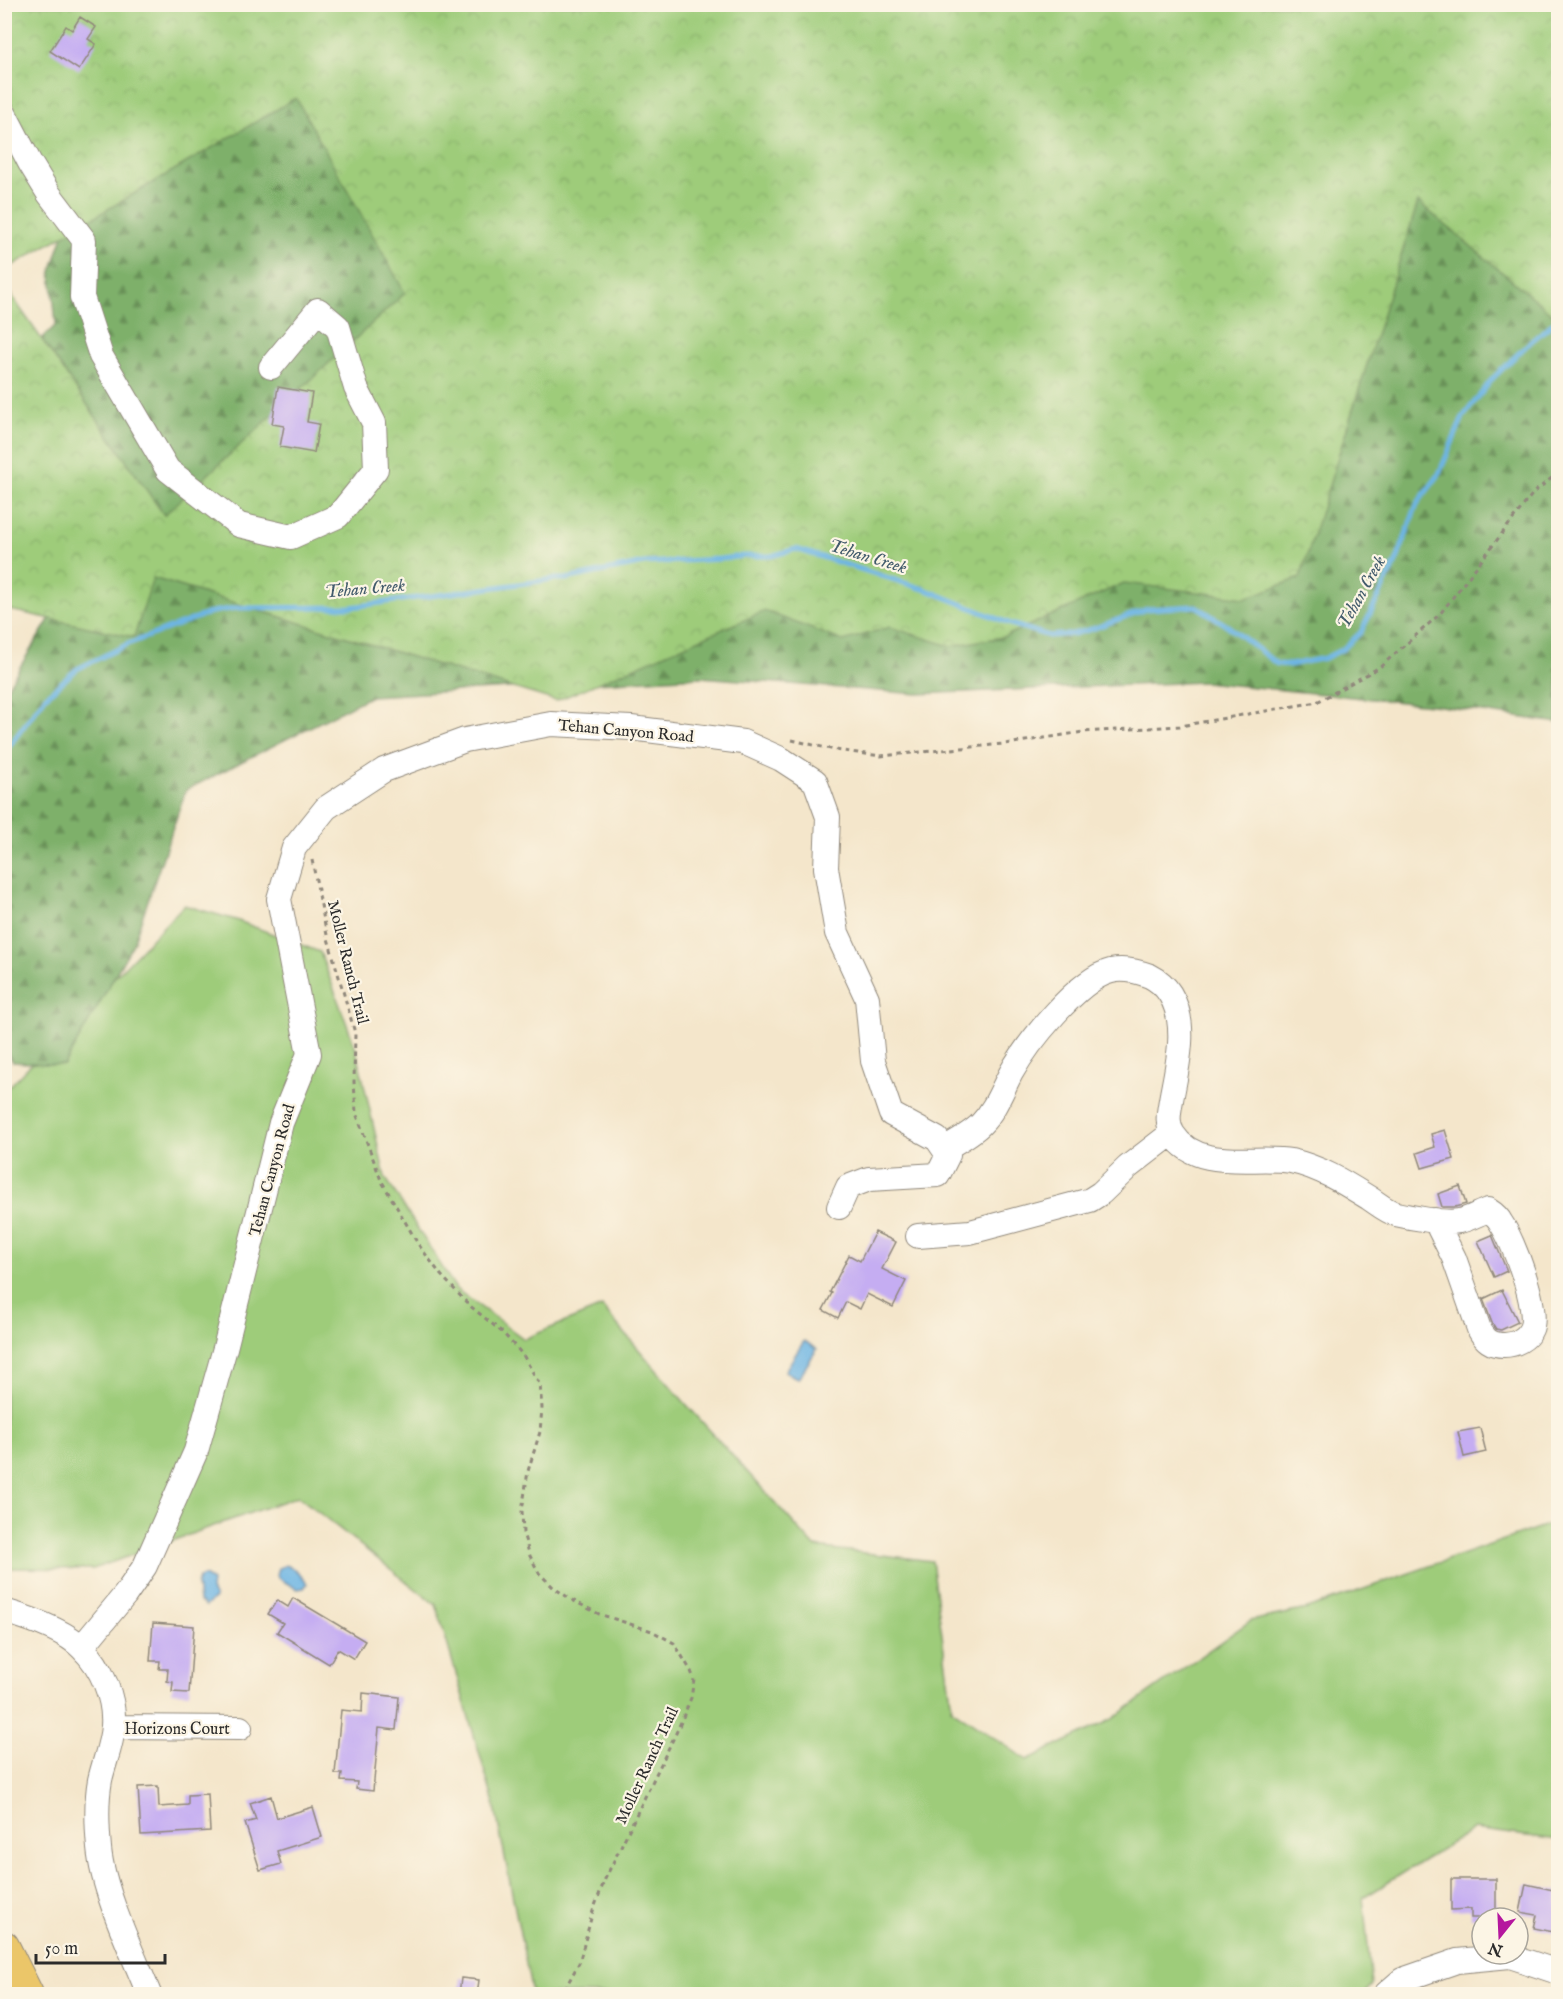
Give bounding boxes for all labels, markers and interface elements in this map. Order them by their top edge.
water label: Tehan Creek [826,535,909,580]
water label: Tehan Creek [1333,552,1392,633]
water label: Tehan Creek [324,575,406,604]
street label: Tehan Canyon Road [557,716,695,748]
street label: Moller Ranch Trail [322,898,372,1027]
street label: Tehan Canyon Road [246,1102,300,1239]
street label: Moller Ranch Trail [612,1703,684,1828]
street label: Horizons Court [124,1720,230,1740]
north arrow [1470,1906,1530,1966]
scale bar [36,1927,165,1965]
text: N [1486,1937,1507,1960]
text: 50 m [45,1938,78,1961]

